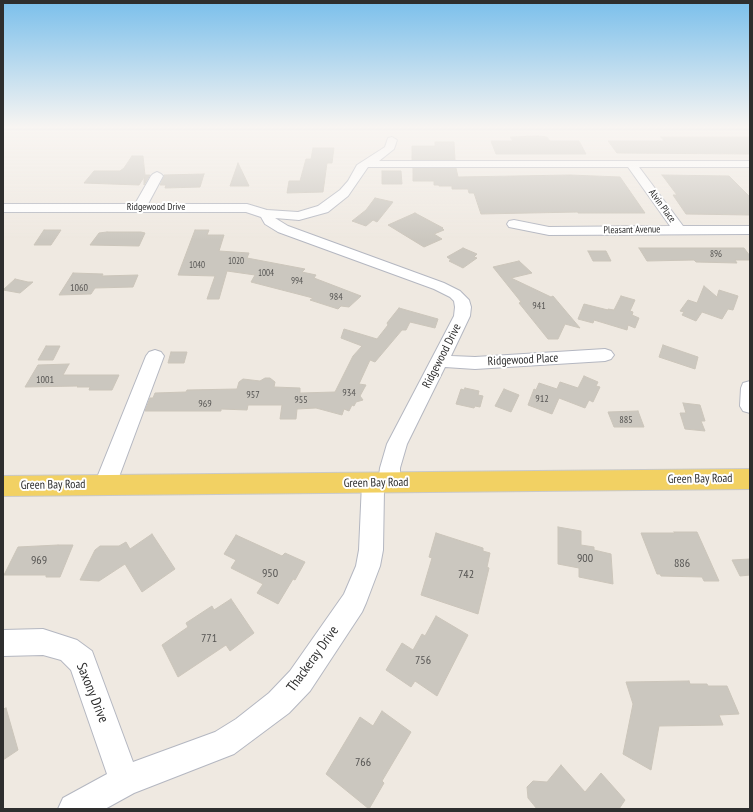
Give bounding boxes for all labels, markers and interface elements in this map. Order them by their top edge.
street label: Alvin Place [646,187,678,225]
street label: Ridgewood Drive [127,201,185,213]
street label: Pleasant Avenue [603,224,661,236]
house number: 896 [710,249,722,259]
house number: 1020 [228,256,244,266]
house number: 1040 [189,260,205,270]
house number: 1004 [258,268,274,278]
house number: 994 [291,276,303,286]
house number: 1060 [70,282,88,294]
house number: 984 [329,291,343,303]
house number: 941 [532,300,546,312]
street label: Ridgewood Drive [420,321,464,391]
street label: Ridgewood Place [487,351,559,369]
house number: 1001 [36,374,54,386]
house number: 934 [342,387,356,399]
house number: 957 [246,389,260,401]
house number: 912 [535,393,549,405]
house number: 955 [294,394,308,406]
house number: 969 [198,398,212,410]
house number: 885 [619,414,633,426]
street label: Green Bay Road [667,471,733,487]
street label: Green Bay Road [343,475,409,491]
street label: Green Bay Road [20,477,86,493]
house number: 900 [577,552,593,566]
house number: 969 [31,554,47,568]
house number: 886 [674,557,690,571]
house number: 950 [262,567,278,581]
house number: 742 [458,568,474,582]
street label: Thackeray Drive [284,623,342,695]
house number: 771 [201,632,217,646]
house number: 756 [415,654,431,668]
street label: Saxony Drive [72,661,112,725]
house number: 766 [355,756,371,770]

